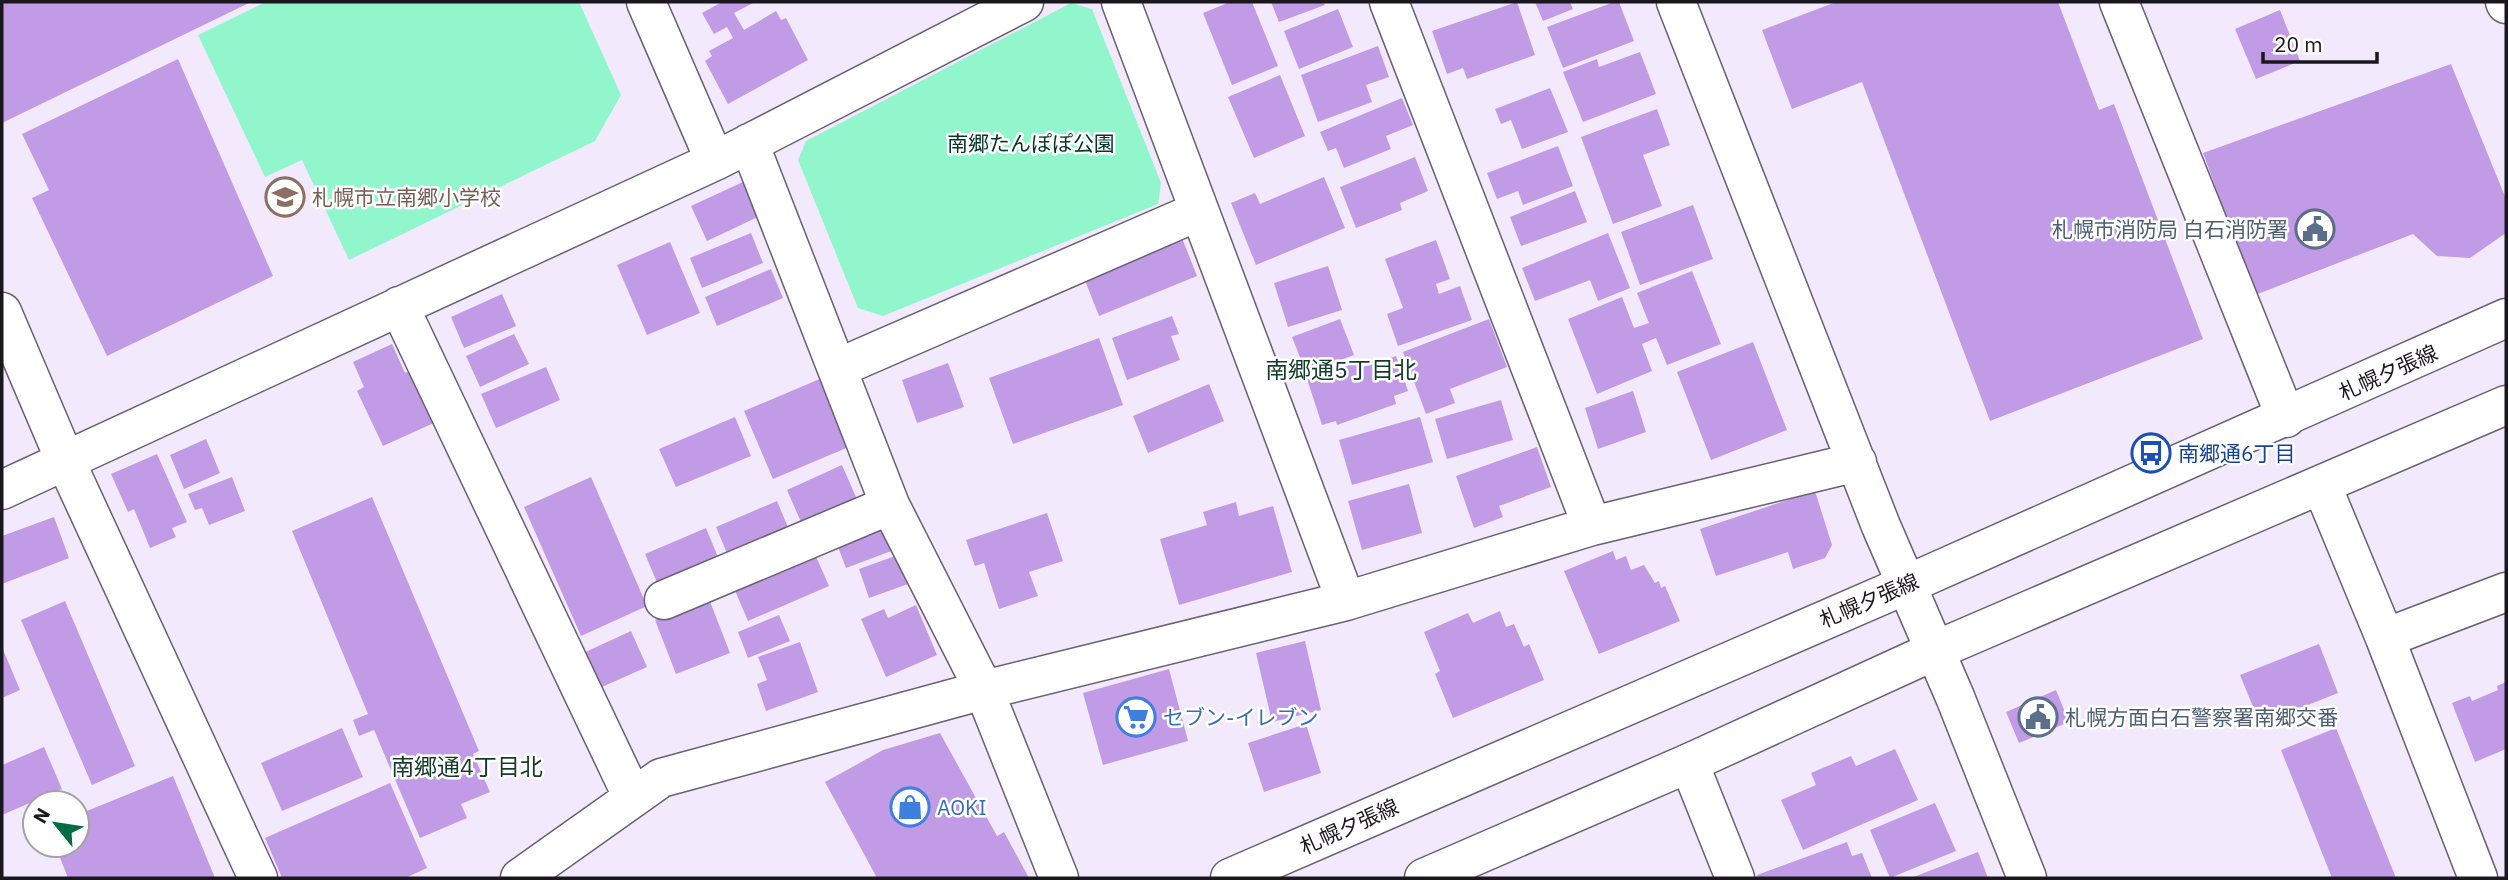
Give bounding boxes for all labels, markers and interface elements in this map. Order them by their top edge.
scale bar [2263,21,2377,65]
text: 20 m [2274,30,2323,58]
park label: 南郷たんぽぽ公園 [947,129,1115,157]
school or university icon: 札幌市立南郷小学校 [264,176,306,218]
place label: 札幌市立南郷小学校 [312,183,501,211]
public building icon: 札幌市消防局 白石消防署 [2294,208,2336,250]
place label: 札幌市消防局 白石消防署 [2052,215,2288,243]
street label: 札幌夕張線 [2334,338,2442,406]
district label: 南郷通5丁目北 [1265,354,1417,384]
bus stop icon: 南郷通6丁目 [2130,432,2172,474]
place label: 南郷通6丁目 [2178,439,2296,467]
street label: 札幌夕張線 [1815,567,1923,633]
supermarket icon: セブン-イレブン [1115,696,1157,738]
public building icon: 札幌方面白石警察署南郷交番 [2017,696,2059,738]
place label: セブン-イレブン [1163,703,1318,731]
place label: 札幌方面白石警察署南郷交番 [2065,703,2338,731]
district label: 南郷通4丁目北 [391,751,543,781]
shop icon: AOKI [889,786,931,828]
north arrow [21,789,91,859]
street label: 札幌夕張線 [1295,792,1403,860]
place label: AOKI [937,793,987,821]
text: N [27,804,55,827]

